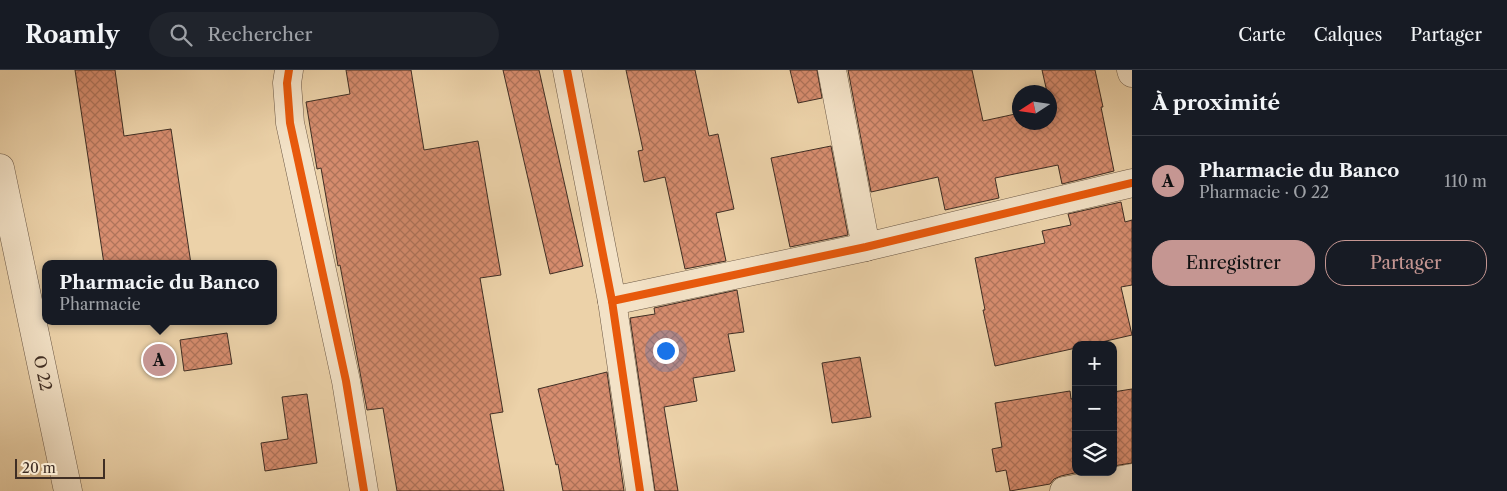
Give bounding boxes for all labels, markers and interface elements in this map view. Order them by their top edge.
search box [149,12,499,57]
text: Roamly [25,20,119,49]
icon: search [167,21,195,49]
text: Rechercher [207,23,313,46]
text: Carte [1238,24,1286,46]
text: Calques [1314,24,1382,46]
text: Partager [1410,24,1482,46]
north arrow [1012,85,1057,130]
text: À proximité [1152,90,1280,115]
text: Pharmacie du Banco [1199,159,1399,182]
text: A [1162,171,1174,191]
text: 110 m [1444,171,1487,191]
text: Pharmacie · O 22 [1199,182,1329,202]
button: Enregistrer [1152,240,1315,286]
button: Partager [1325,240,1487,286]
popup [42,260,277,325]
text: Pharmacie du Banco [59,271,260,294]
text: Pharmacie [59,294,141,314]
your location [653,338,679,364]
pin: A [143,341,175,379]
map controls [1072,341,1117,476]
button: + [1072,341,1117,386]
street label: O 22 [29,353,57,393]
button: − [1072,386,1117,431]
button: layers [1072,431,1117,476]
scale bar [15,456,105,479]
text: 20 m [22,459,56,477]

